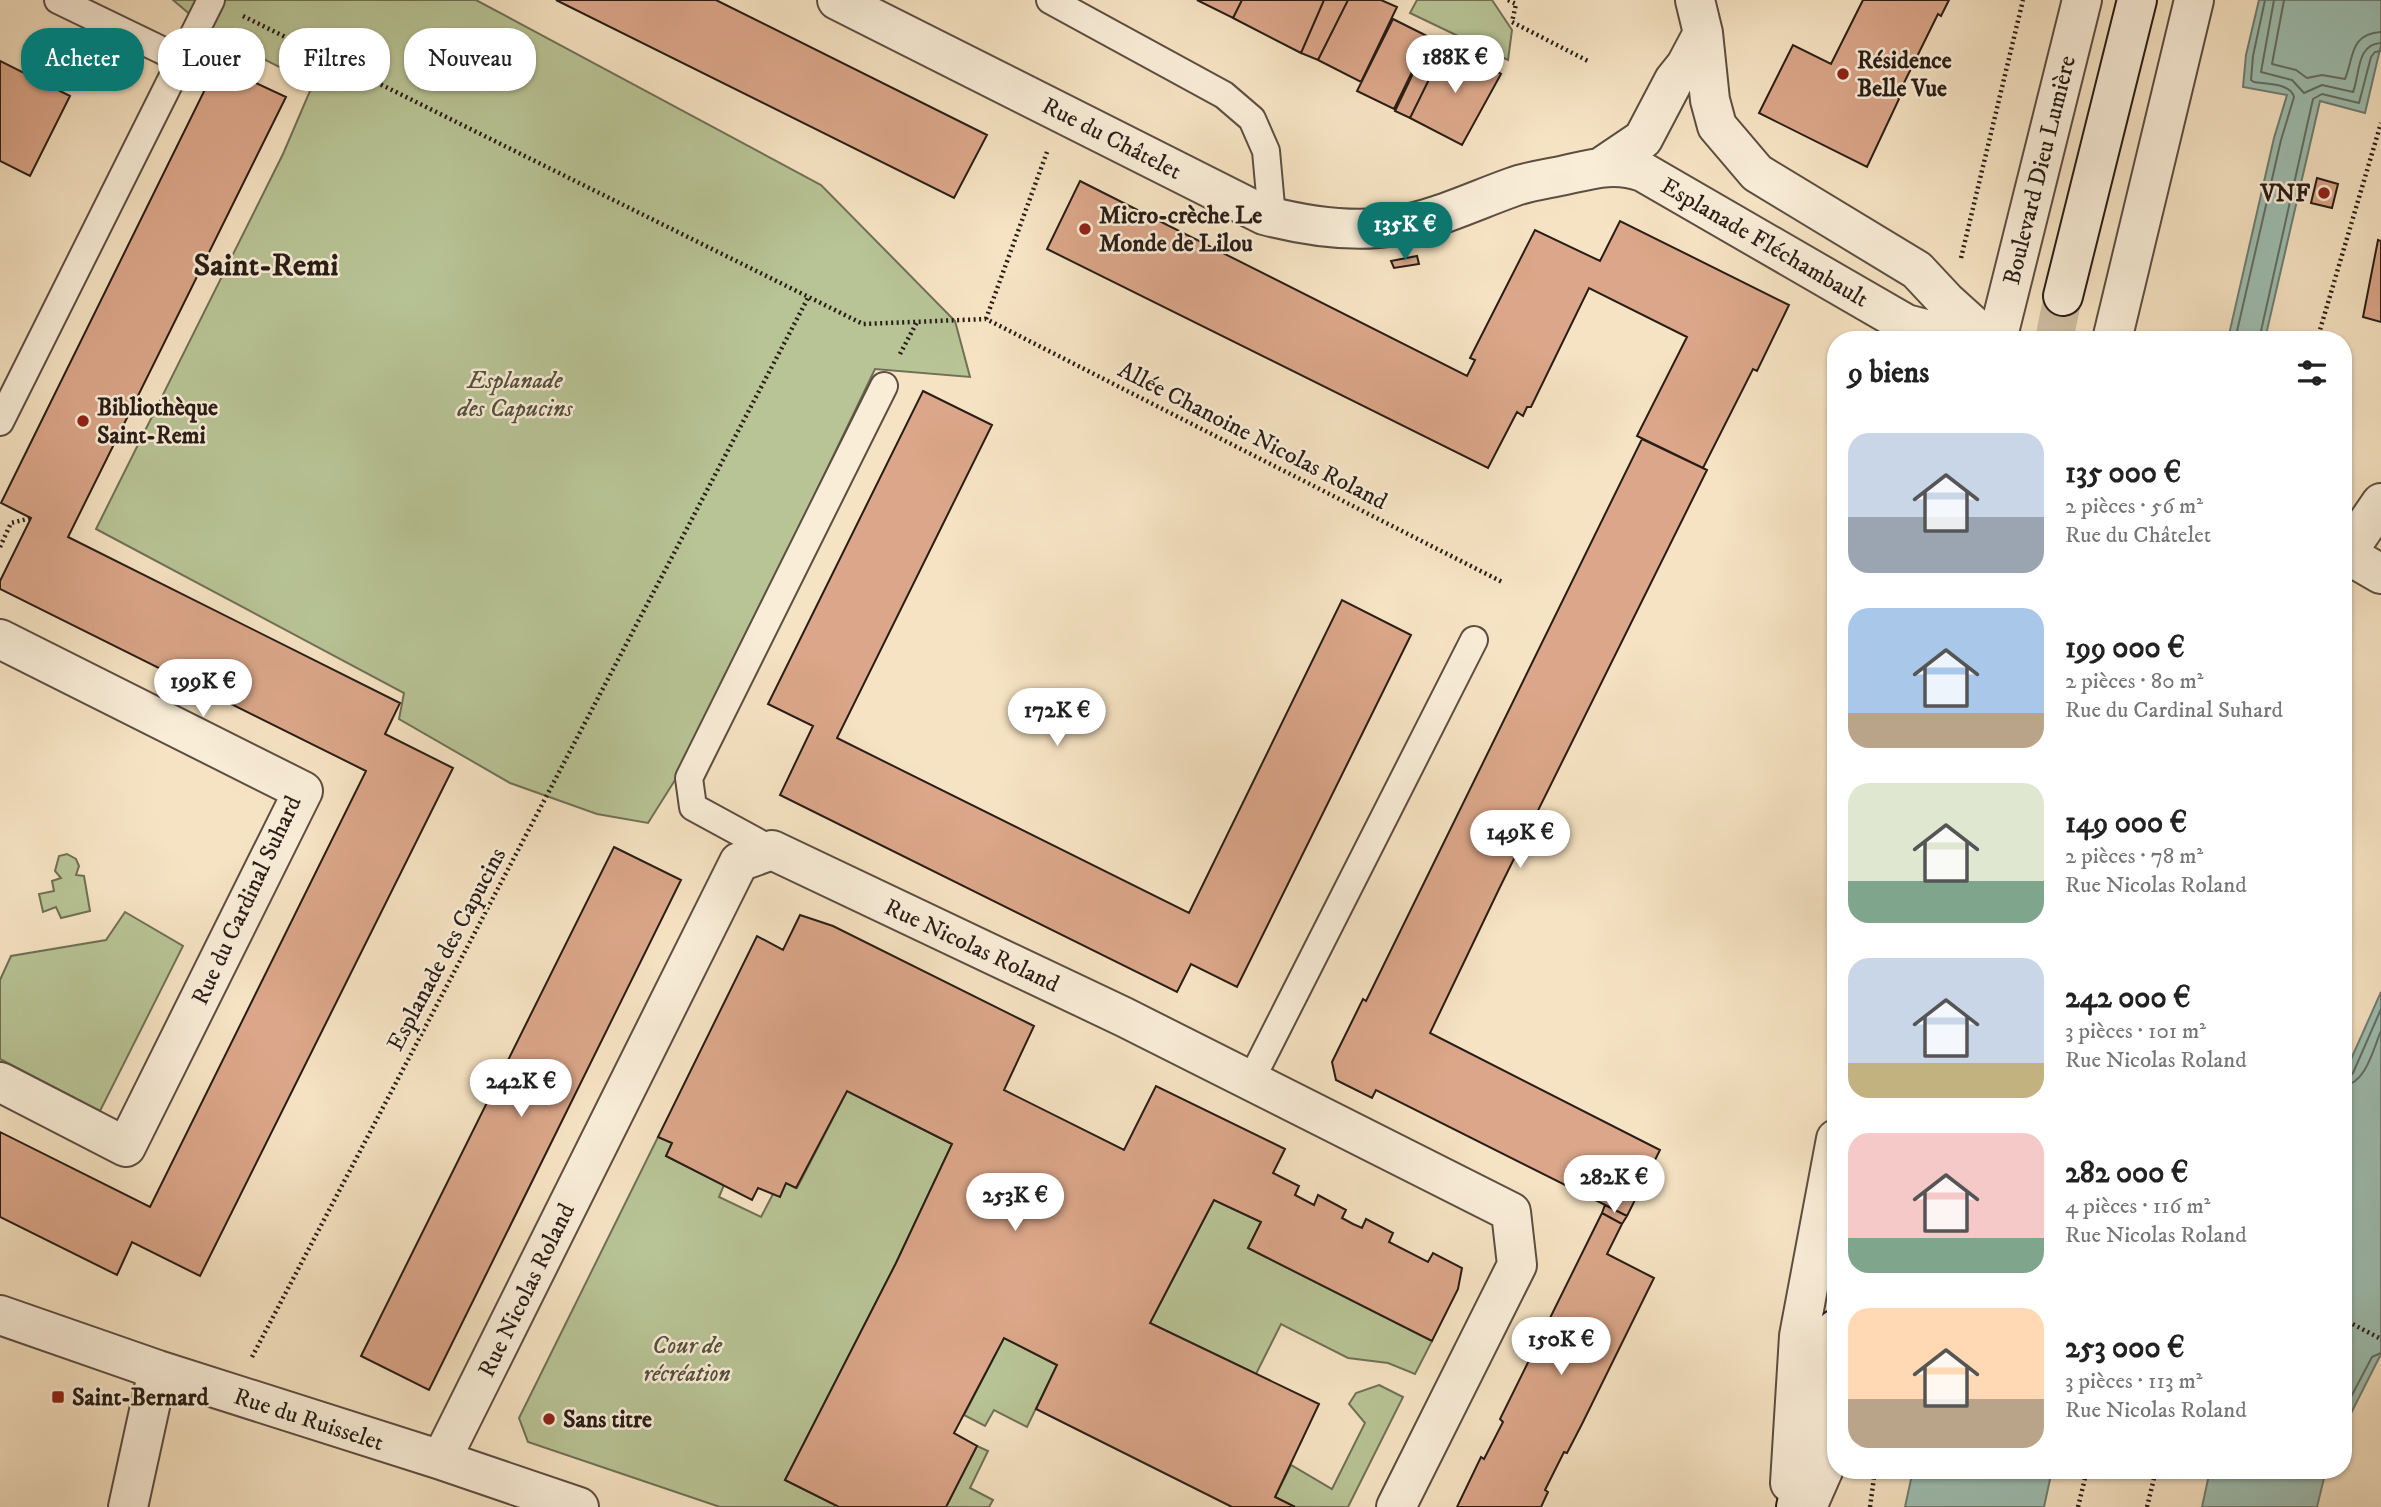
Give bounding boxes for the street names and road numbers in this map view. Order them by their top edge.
street label: Boulevard Dieu Lumière [1997,53,2083,288]
street label: Rue du Châtelet [1037,91,1187,187]
street label: Esplanade Fléchambault [1655,171,1874,315]
street label: Allée Chanoine Nicolas Roland [1113,355,1392,517]
street label: Rue du Cardinal Suhard [185,791,309,1010]
street label: Esplanade des Capucins [381,843,513,1056]
street label: Rue Nicolas Roland [879,892,1064,1000]
street label: Rue Nicolas Roland [472,1199,582,1382]
street label: Rue du Ruisselet [230,1382,388,1458]

